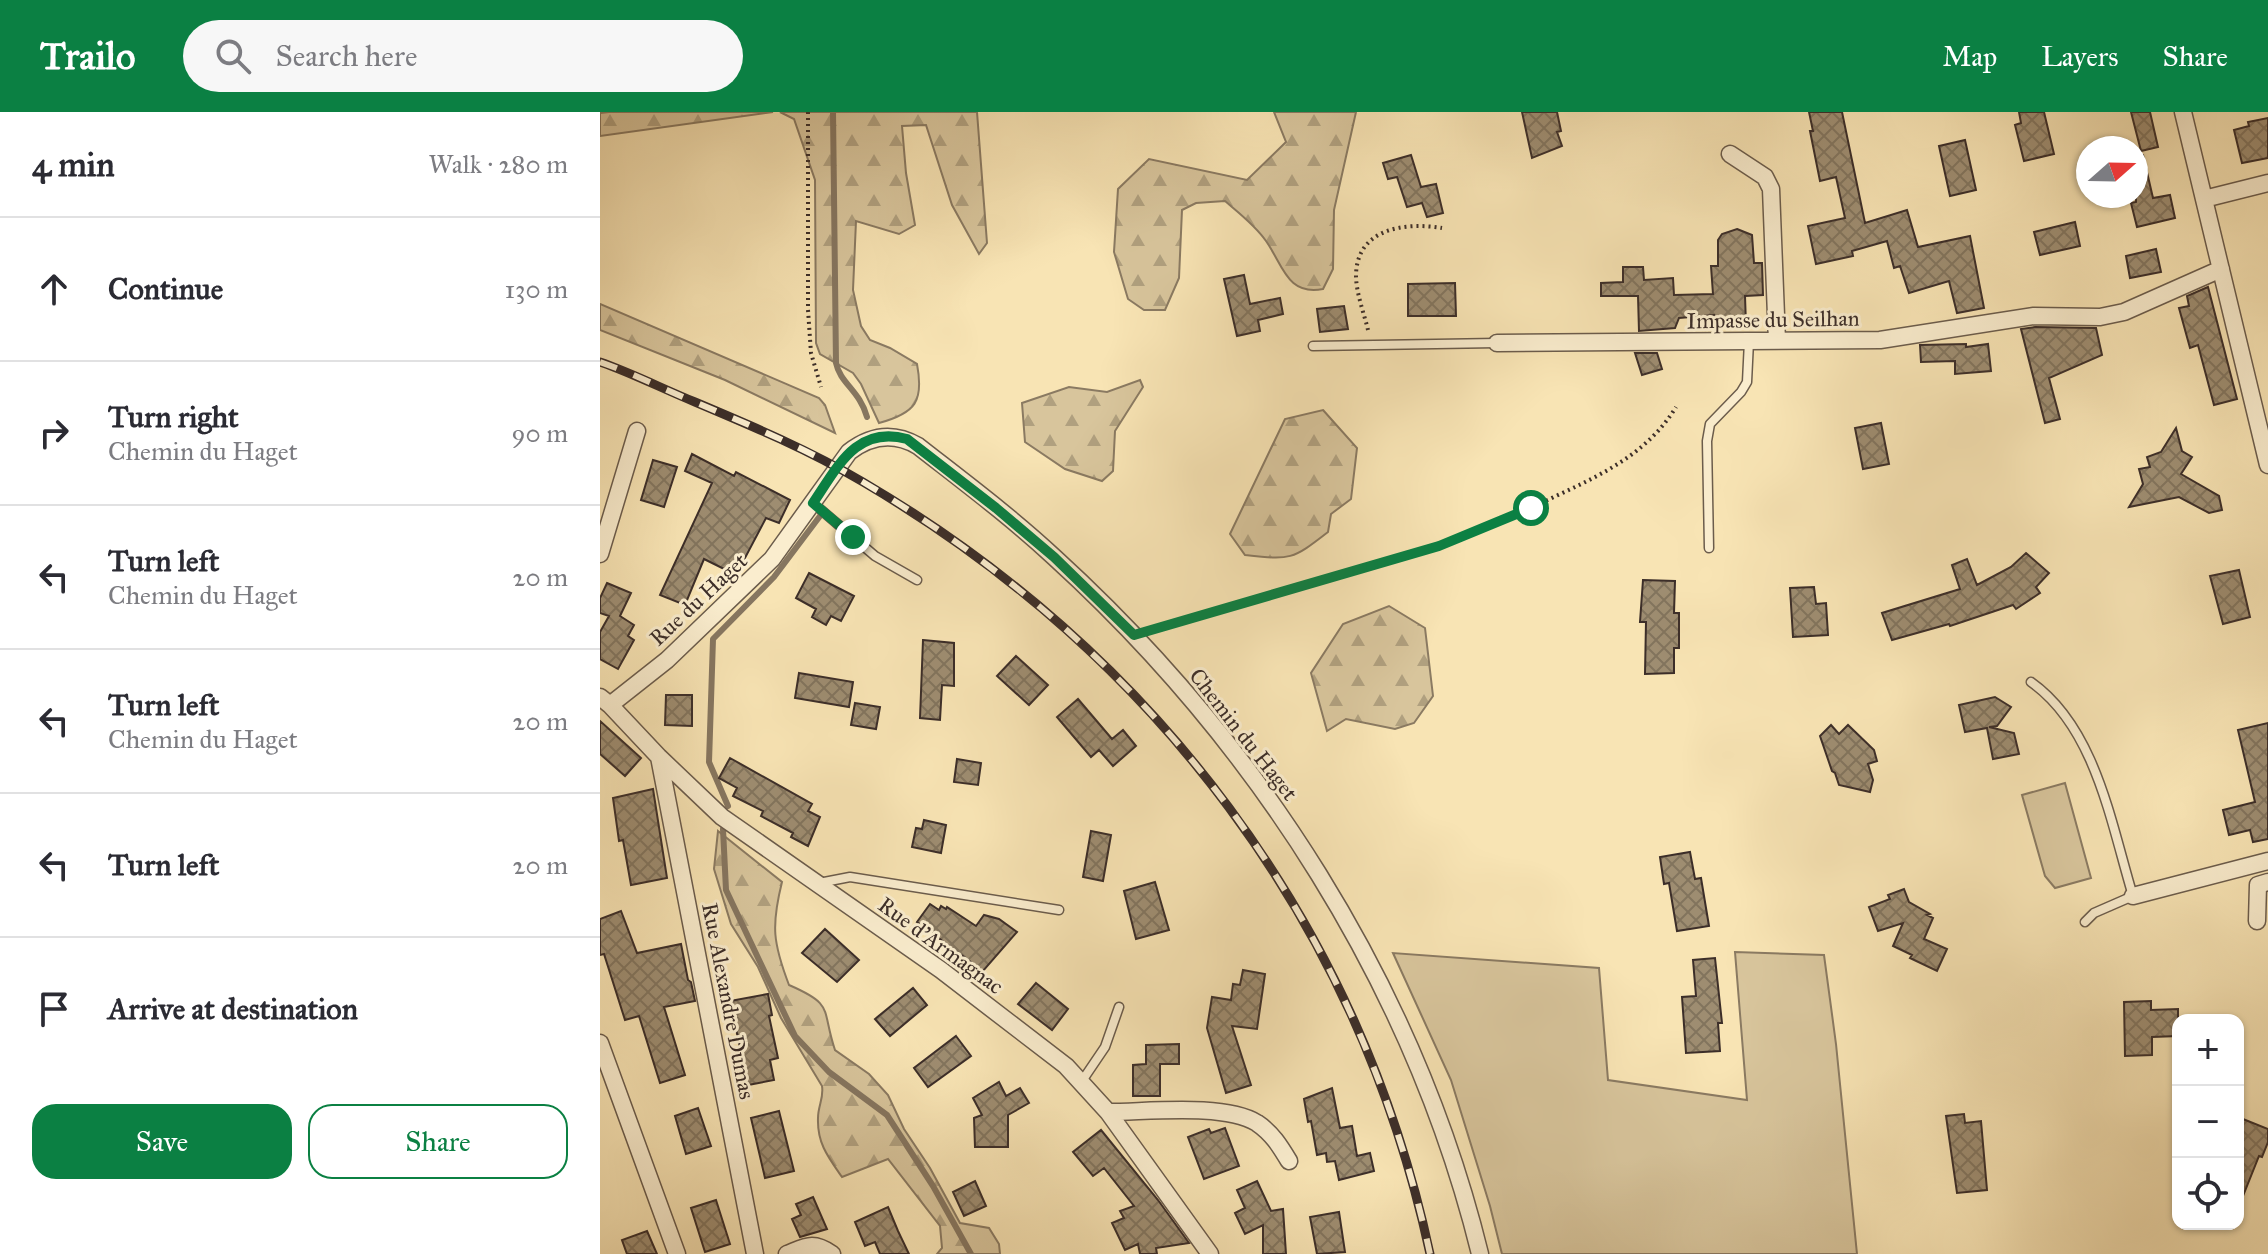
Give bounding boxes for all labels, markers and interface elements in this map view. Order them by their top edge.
search box [183,20,743,92]
text: Trailo [40,33,135,79]
icon: search [211,34,255,78]
text: Search here [275,38,417,74]
text: Map [1942,39,1997,74]
text: Layers [2041,39,2119,74]
text: Share [2163,39,2228,74]
north arrow [2076,136,2148,208]
text: 4 min [32,144,115,185]
text: Walk · 280 m [428,148,568,180]
icon: ahead [32,267,76,311]
text: Continue [108,271,223,307]
text: 130 m [505,273,568,305]
street label: Impasse du Seilhan [1686,304,1860,335]
text: Turn right [108,399,239,435]
icon: right [32,411,76,455]
text: 90 m [511,417,568,449]
text: Chemin du Haget [108,435,298,467]
route start [1513,490,1549,526]
route end [835,519,871,555]
text: Turn left [108,543,219,579]
street label: Rue du Haget [644,547,753,652]
icon: left [32,555,76,599]
text: 20 m [513,561,568,593]
text: Chemin du Haget [108,579,298,611]
street label: Chemin du Haget [1184,663,1304,806]
text: Turn left [108,687,219,723]
icon: left [32,699,76,743]
text: 20 m [513,705,568,737]
text: Chemin du Haget [108,723,298,755]
icon: left [32,843,76,887]
text: Turn left [108,847,219,883]
text: 20 m [513,849,568,881]
street label: Rue d'Armagnac [873,891,1009,1000]
street label: Rue Alexandre Dumas [696,901,761,1102]
icon: arrive [32,987,76,1031]
text: Arrive at destination [108,991,358,1027]
map controls [2172,1014,2244,1230]
button: + [2172,1014,2244,1086]
button: − [2172,1086,2244,1158]
button: Save [32,1104,292,1179]
button: Share [308,1104,568,1179]
button: locate [2172,1158,2244,1230]

